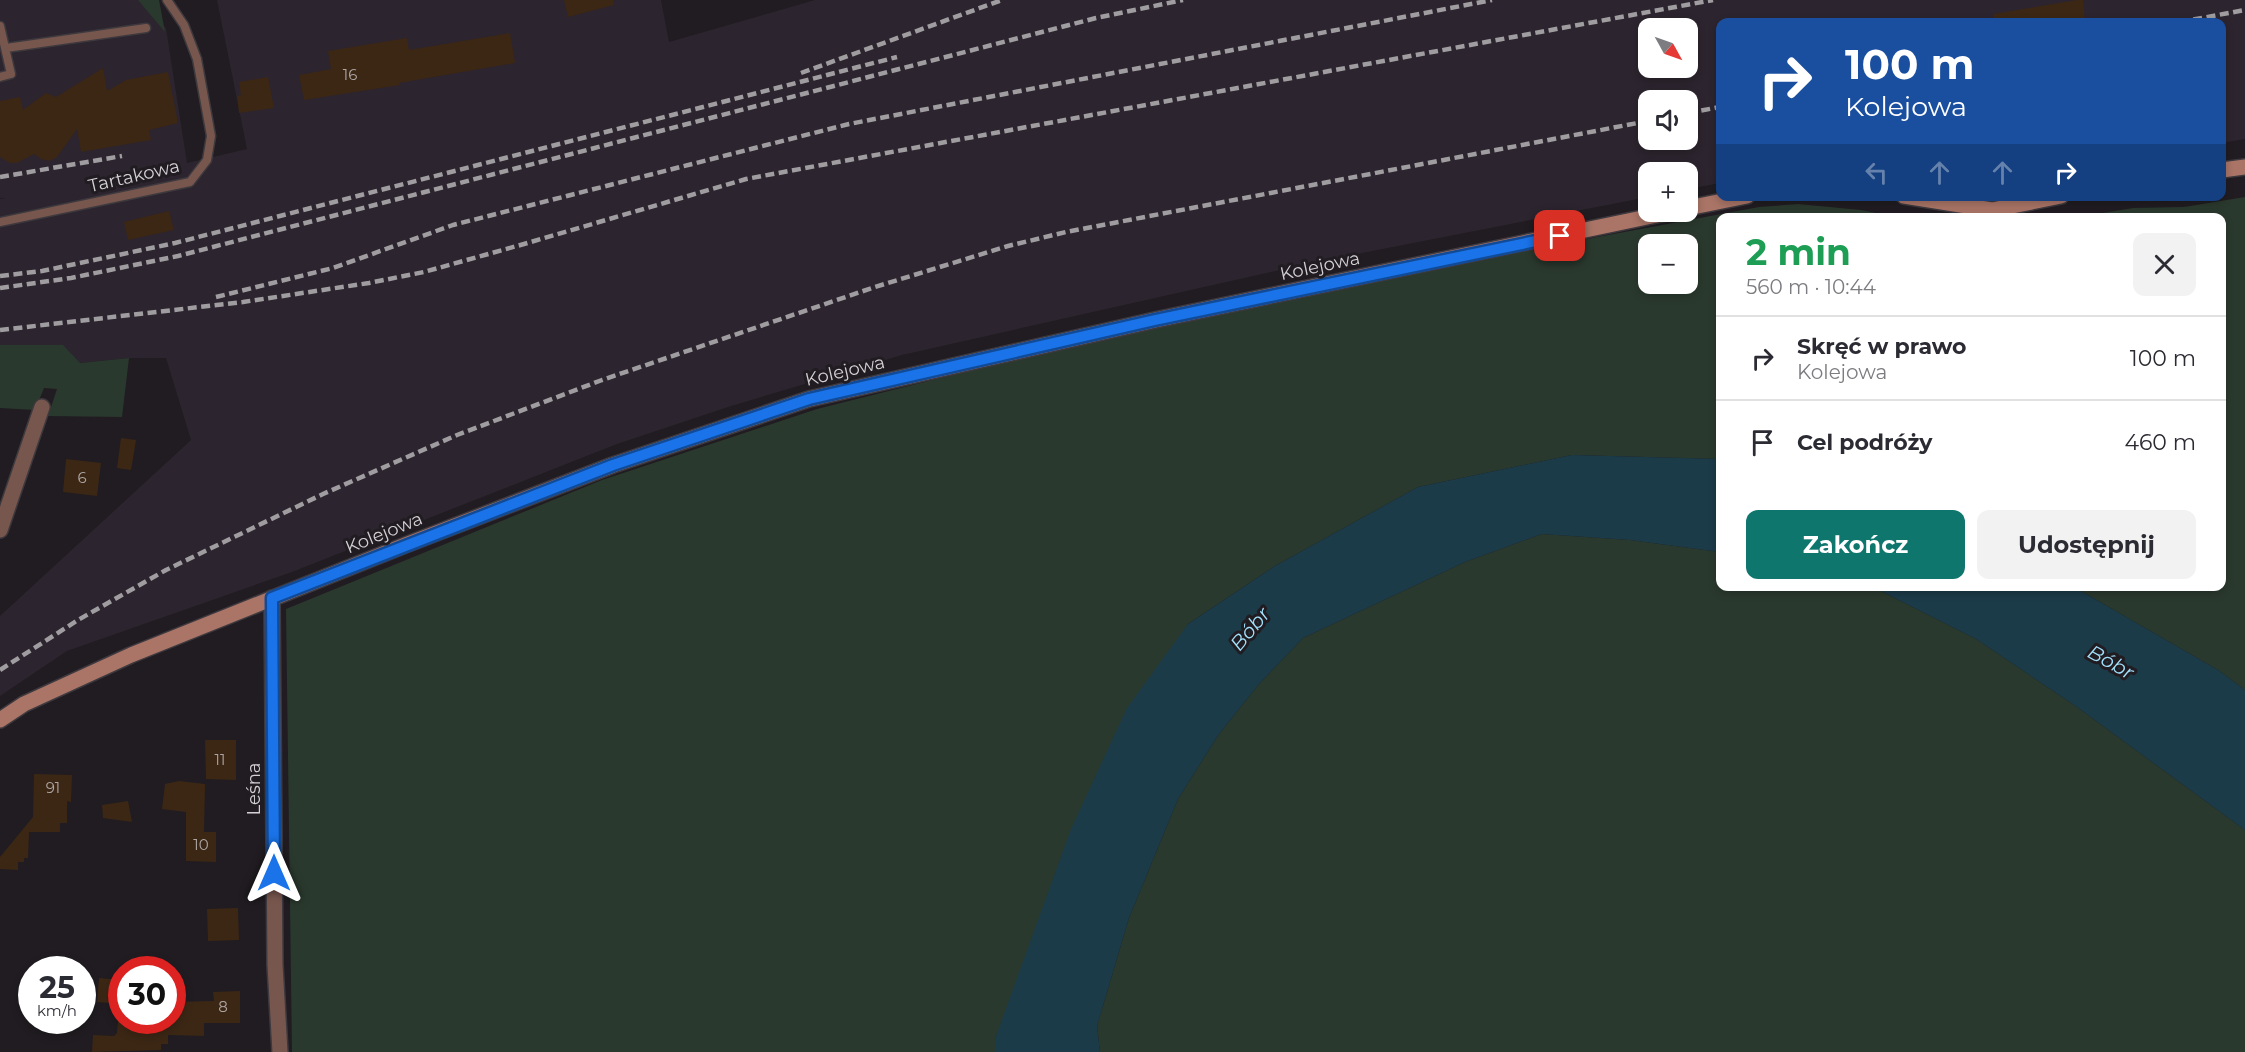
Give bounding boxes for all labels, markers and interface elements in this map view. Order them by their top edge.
north arrow [1638,18,1698,78]
map controls [1638,18,1698,294]
text: 100 m [1845,38,1974,90]
icon: right [1746,42,1824,120]
house number: 16 [343,65,357,84]
button: sound [1638,90,1698,150]
text: Kolejowa [1845,90,1967,123]
street label: Tartakowa [86,155,182,197]
icon: left [1860,156,1893,189]
icon: ahead [1923,156,1956,189]
icon: ahead [1986,156,2019,189]
icon: right [2049,156,2082,189]
button: + [1638,162,1698,222]
pin [1534,210,1585,261]
icon: arrive [1543,219,1576,252]
text: 2 min [1746,230,1851,274]
button: close [2133,233,2196,296]
button: − [1638,234,1698,294]
street label: Kolejowa [1278,247,1362,285]
text: 560 m · 10:44 [1746,275,1876,299]
text: Skręć w prawo [1797,333,1966,360]
icon: right [1746,342,1779,375]
text: 100 m [2130,345,2196,372]
street label: Kolejowa [803,351,887,391]
text: Kolejowa [1797,360,1887,384]
icon: arrive [1746,426,1779,459]
text: Cel podróży [1797,429,1933,456]
text: 460 m [2124,429,2196,456]
house number: 6 [77,468,87,487]
street label: Kolejowa [342,508,426,558]
button: Zakończ [1746,510,1965,579]
button: Udostępnij [1977,510,2196,579]
water label: Bóbr [1225,602,1276,656]
water label: Bóbr [2084,640,2139,685]
house number: 11 [215,750,225,769]
street label: Leśna [243,763,265,815]
house number: 91 [46,778,60,797]
house number: 10 [193,835,209,854]
position arrow [242,841,306,905]
speed limit sign: 30 [108,956,186,1034]
text: 25 [39,969,75,1006]
house number: 8 [218,997,228,1016]
text: km/h [37,1001,77,1020]

